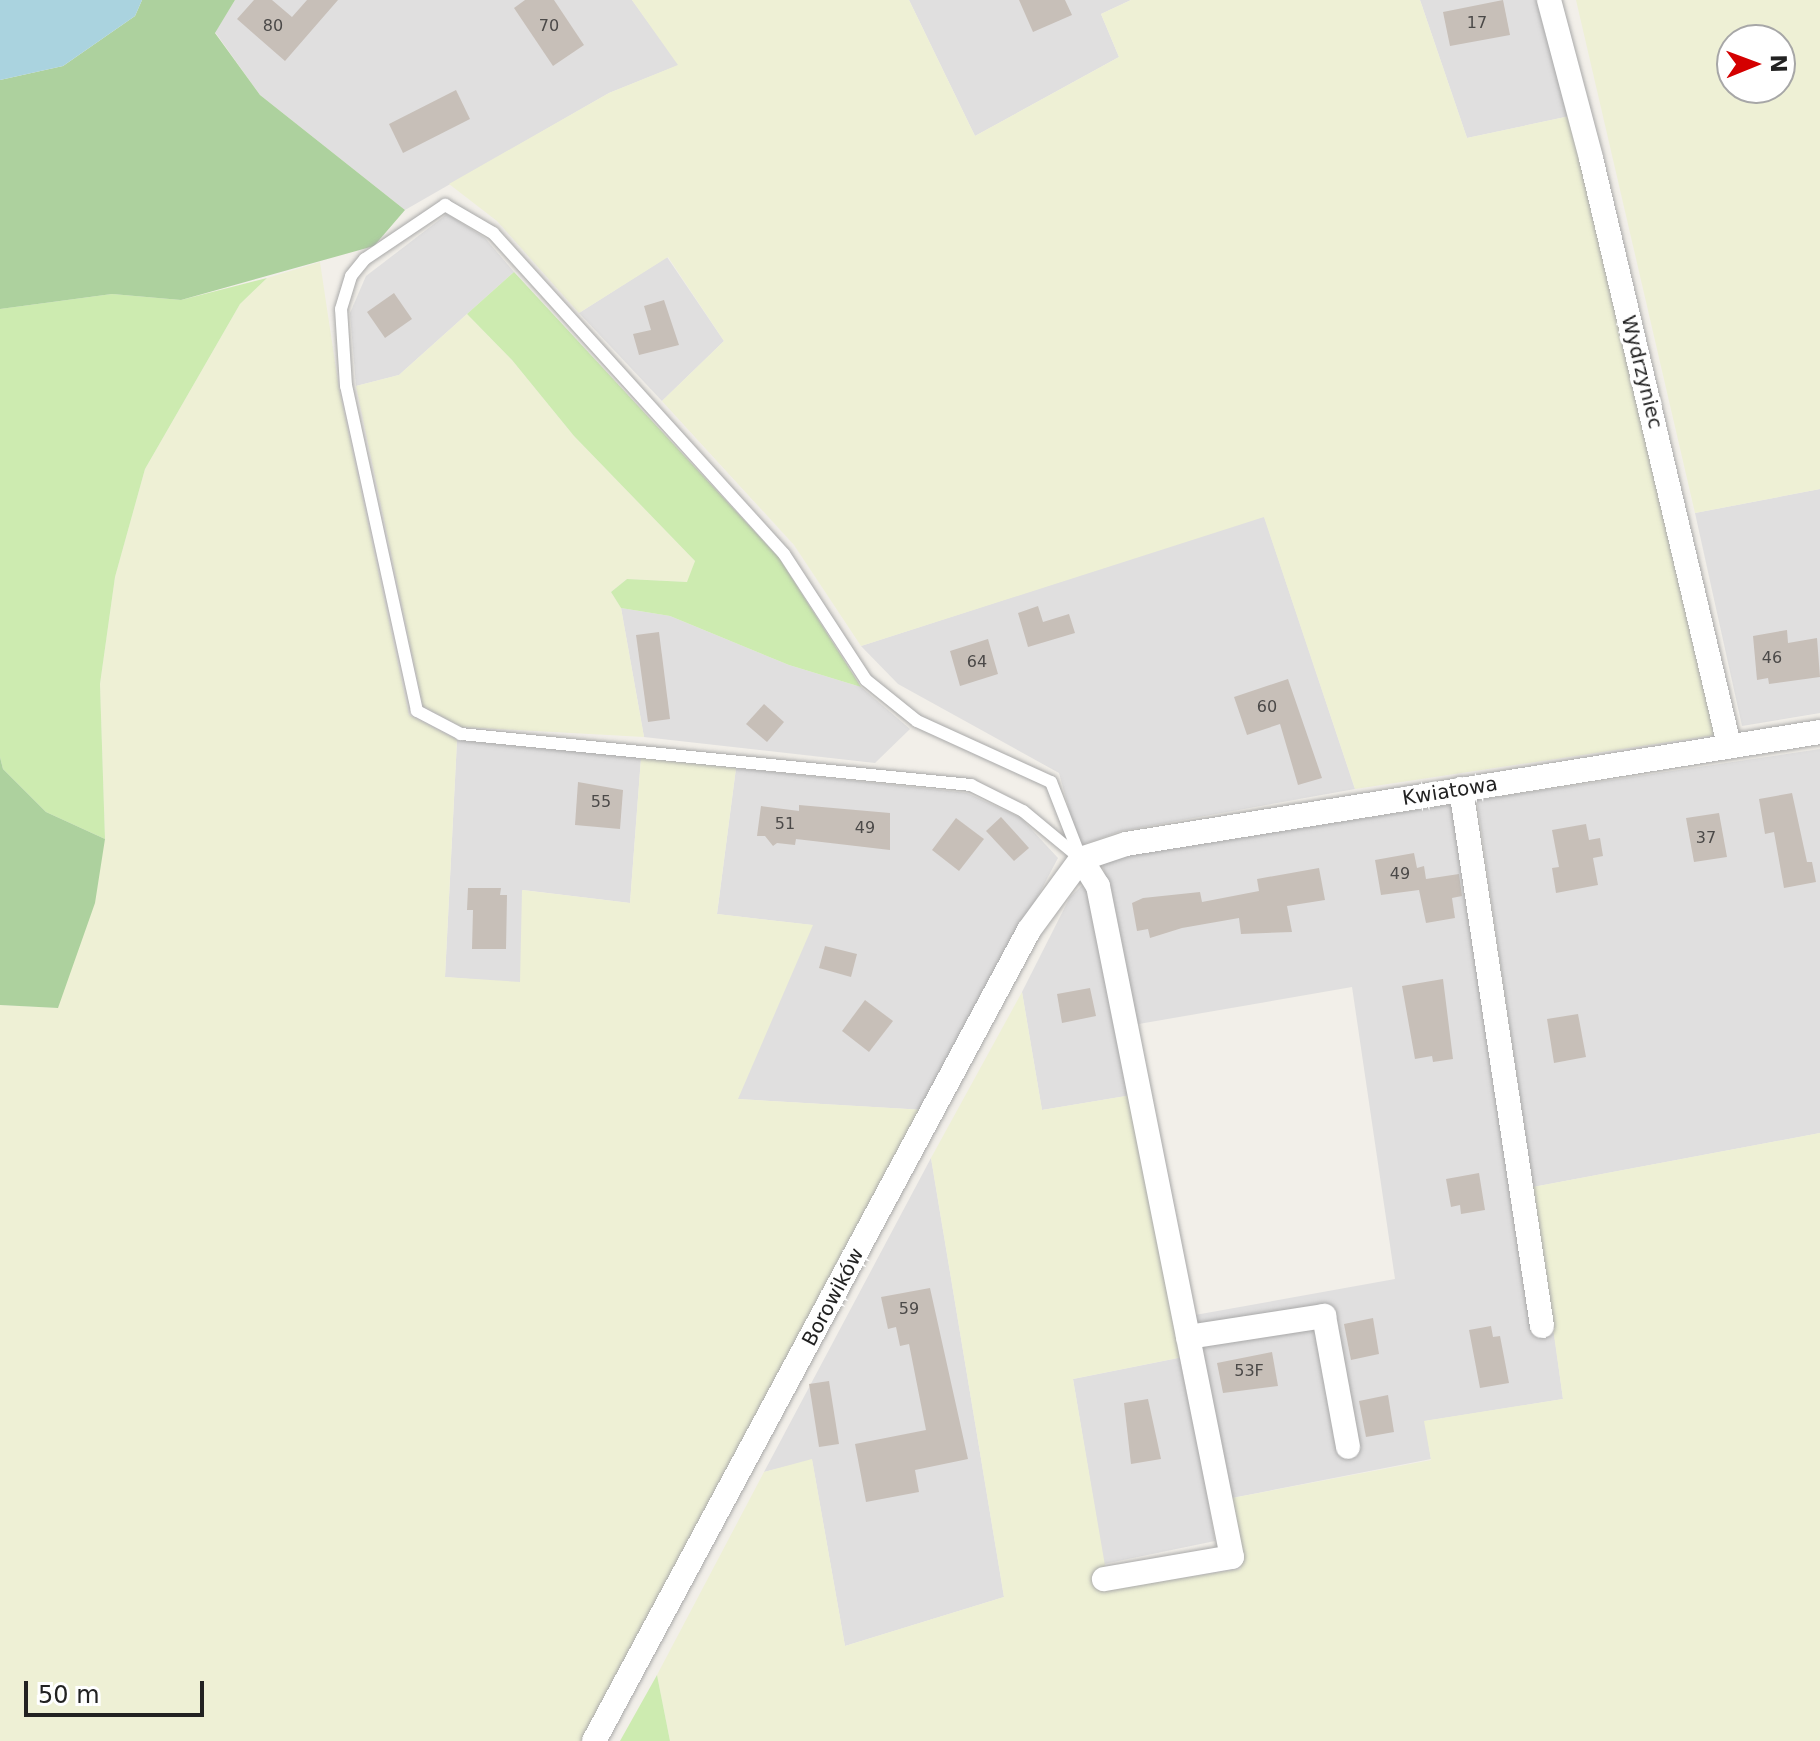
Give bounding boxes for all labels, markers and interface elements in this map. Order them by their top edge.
house number: 17 [1467,13,1487,33]
house number: 80 [263,16,283,36]
house number: 70 [539,16,559,36]
north arrow [1716,24,1796,104]
text: N [1766,54,1791,73]
street label: Wydrzyniec [1616,313,1668,431]
house number: 46 [1762,648,1782,668]
house number: 64 [967,652,987,672]
house number: 60 [1257,697,1277,717]
street label: Kwiatowa [1401,772,1499,810]
house number: 55 [591,792,611,812]
house number: 51 [775,814,795,834]
house number: 49 [855,818,875,838]
house number: 37 [1696,828,1716,848]
house number: 49 [1390,864,1410,884]
street label: Borowików [797,1244,869,1350]
house number: 59 [899,1299,919,1319]
house number: 53F [1234,1361,1264,1381]
scale bar [28,1665,208,1715]
text: 50 m [38,1681,100,1709]

